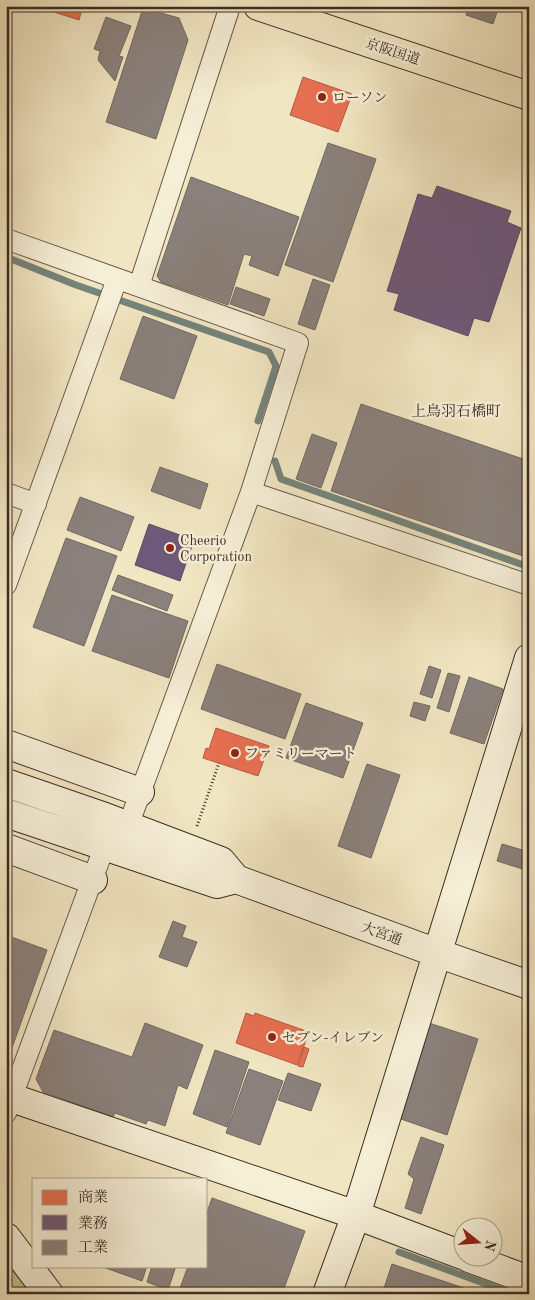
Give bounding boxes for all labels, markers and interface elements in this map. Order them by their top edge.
street label: 京阪国道 [364,36,422,67]
marker: ローソン [316,91,328,103]
place label: ローソン [332,91,387,105]
district label: 上鳥羽石橋町 [411,403,501,420]
place label: Cheerio Corporation [180,534,253,564]
marker: Cheerio Corporation [164,542,176,554]
marker: ファミリーマート [229,747,241,759]
place label: ファミリーマート [245,747,357,761]
street label: 大宮通 [360,919,404,948]
place label: セブン-イレブン [282,1030,384,1045]
marker: セブン-イレブン [266,1031,278,1043]
legend [32,1178,208,1268]
text: 商業 [78,1189,108,1206]
text: 業務 [78,1215,108,1232]
north arrow [452,1218,502,1268]
text: N [481,1238,498,1253]
text: 工業 [78,1239,108,1256]

